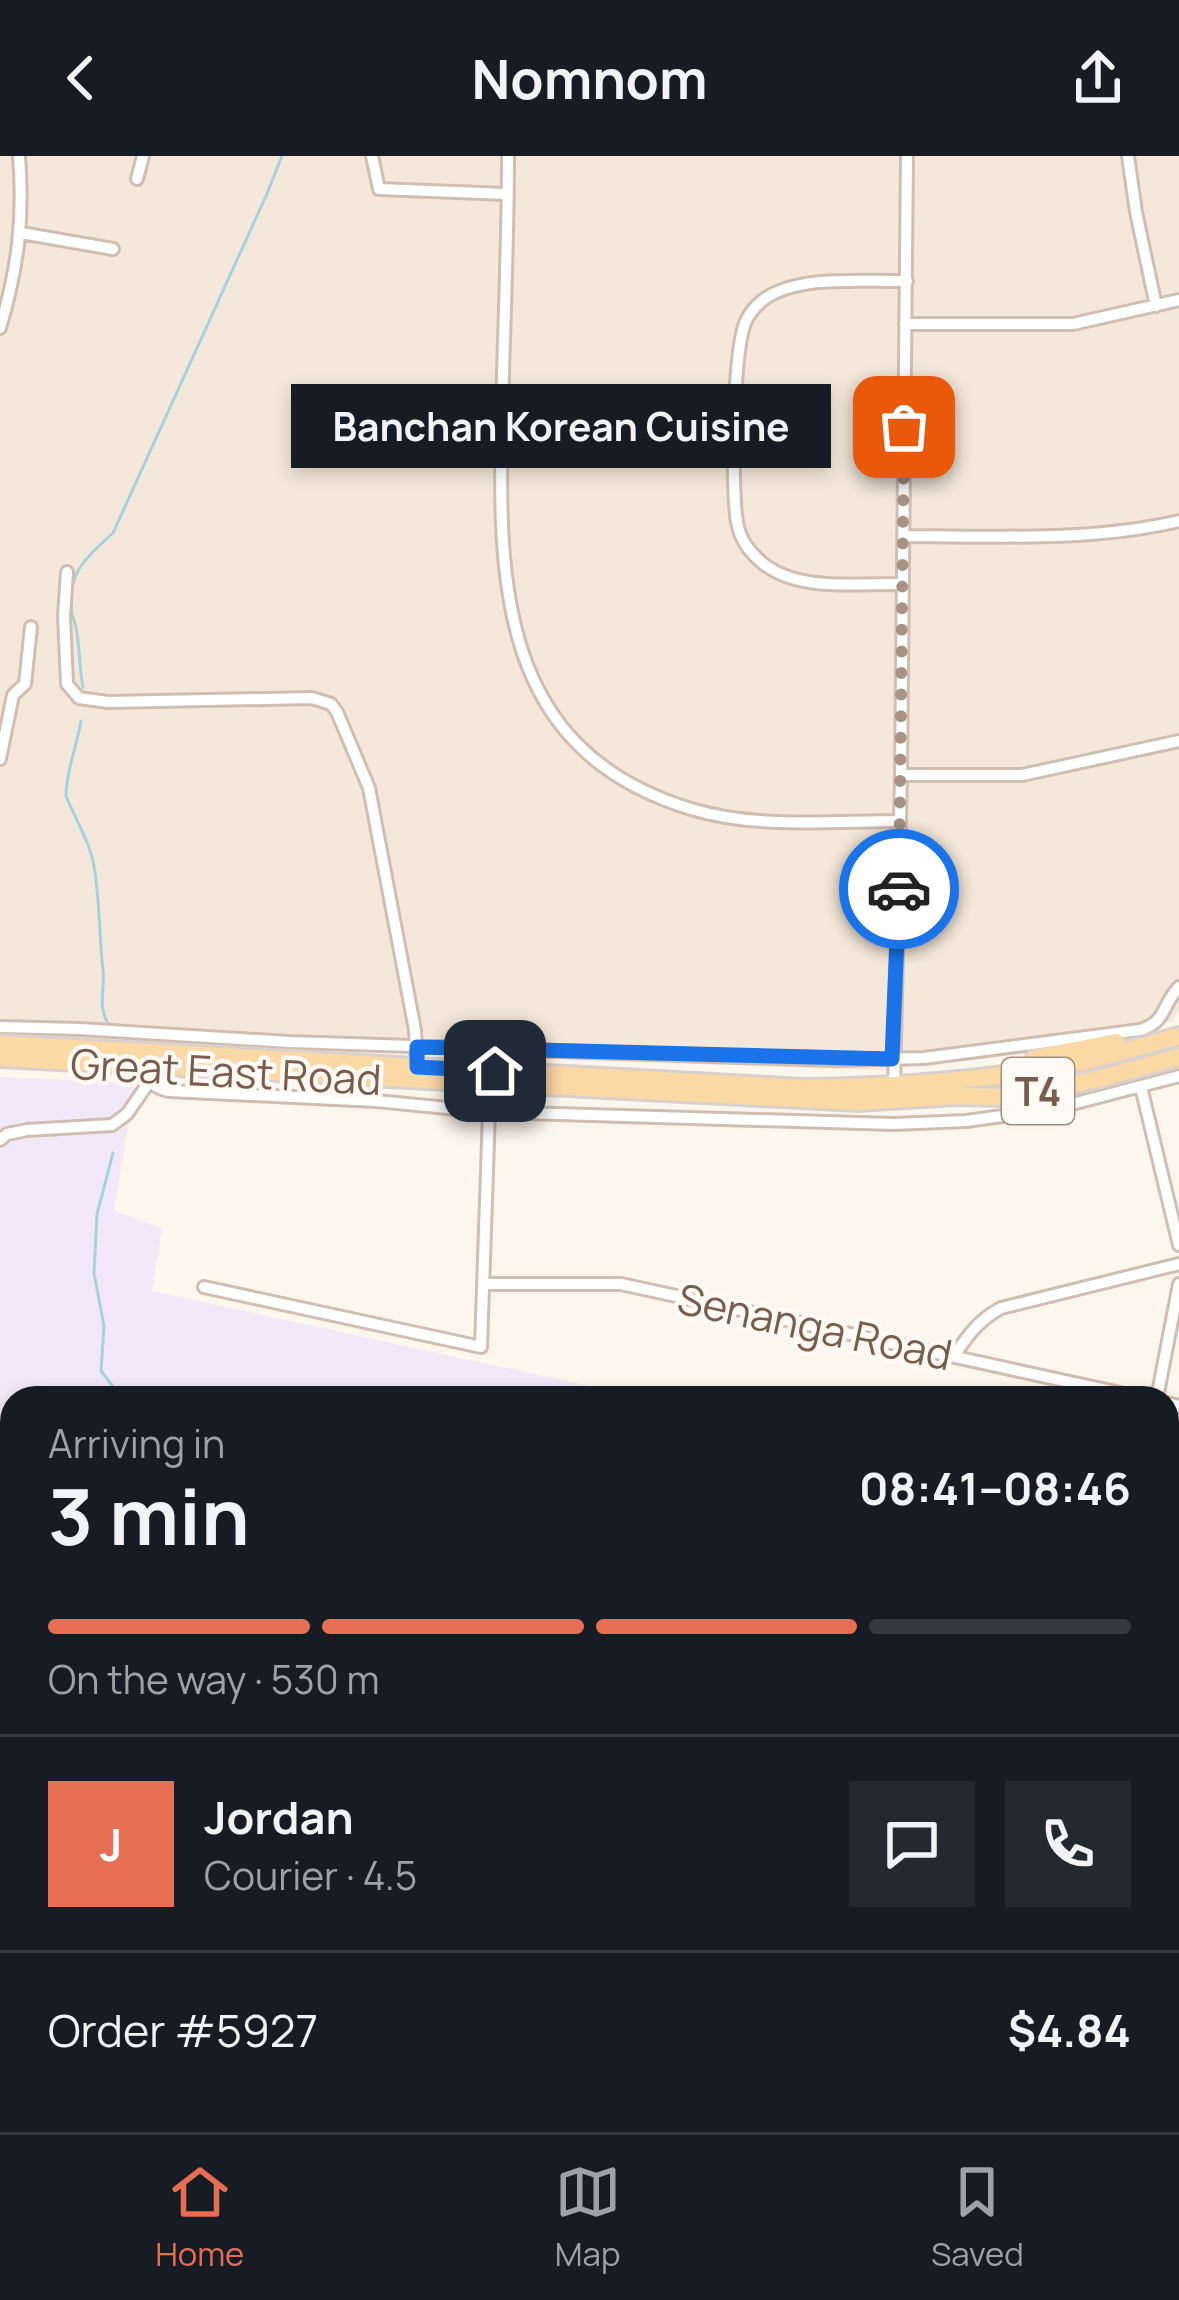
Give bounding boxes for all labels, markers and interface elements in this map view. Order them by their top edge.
text: Nomnom [472,41,707,115]
icon: back [48,45,114,111]
icon: share [1065,45,1131,111]
pin [853,376,955,478]
callout: Banchan Korean Cuisine [292,385,832,469]
icon: bag [871,394,937,460]
text: Banchan Korean Cuisine [332,399,790,453]
courier [839,829,959,949]
icon: car [866,856,932,922]
pin [444,1020,546,1122]
street label: Great East Road [69,1034,383,1108]
icon: home [462,1038,528,1104]
road number: T4 [1002,1058,1074,1124]
street label: Senanga Road [672,1269,958,1383]
text: Arriving in [48,1416,225,1470]
text: 08:41–08:46 [859,1457,1131,1519]
text: 3 min [48,1462,250,1568]
text: On the way · 530 m [48,1652,380,1706]
button: chat [849,1781,975,1907]
button: phone [1005,1781,1131,1907]
text: Jordan [204,1786,354,1848]
text: J [100,1813,122,1875]
text: Courier · 4.5 [204,1848,417,1902]
text: Order #5927 [48,1999,318,2061]
text: $4.84 [1008,1999,1131,2061]
tab: Home [155,2159,244,2276]
tab: Map [555,2159,621,2276]
tab: Saved [931,2159,1024,2276]

